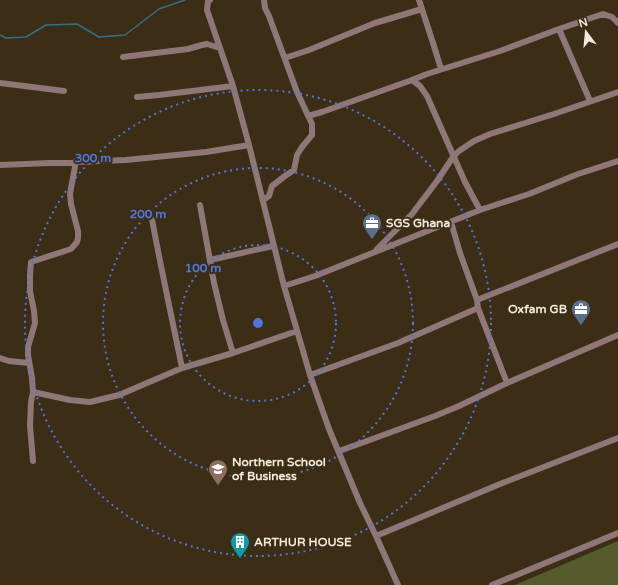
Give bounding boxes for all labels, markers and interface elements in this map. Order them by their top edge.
north arrow [566,12,606,52]
text: N [577,15,589,30]
text: 300 m [75,151,111,165]
text: 200 m [130,207,166,221]
office icon: SGS Ghana [361,212,383,240]
place label: SGS Ghana [386,216,450,230]
text: 100 m [185,261,221,275]
office icon: Oxfam GB [570,298,592,326]
place label: Oxfam GB [508,302,567,316]
centre of rings [251,316,265,330]
place label: Northern School of Business [232,455,326,483]
school or university icon: Northern School of Business [207,458,229,486]
building icon: ARTHUR HOUSE [229,531,251,559]
place label: ARTHUR HOUSE [254,535,352,549]

